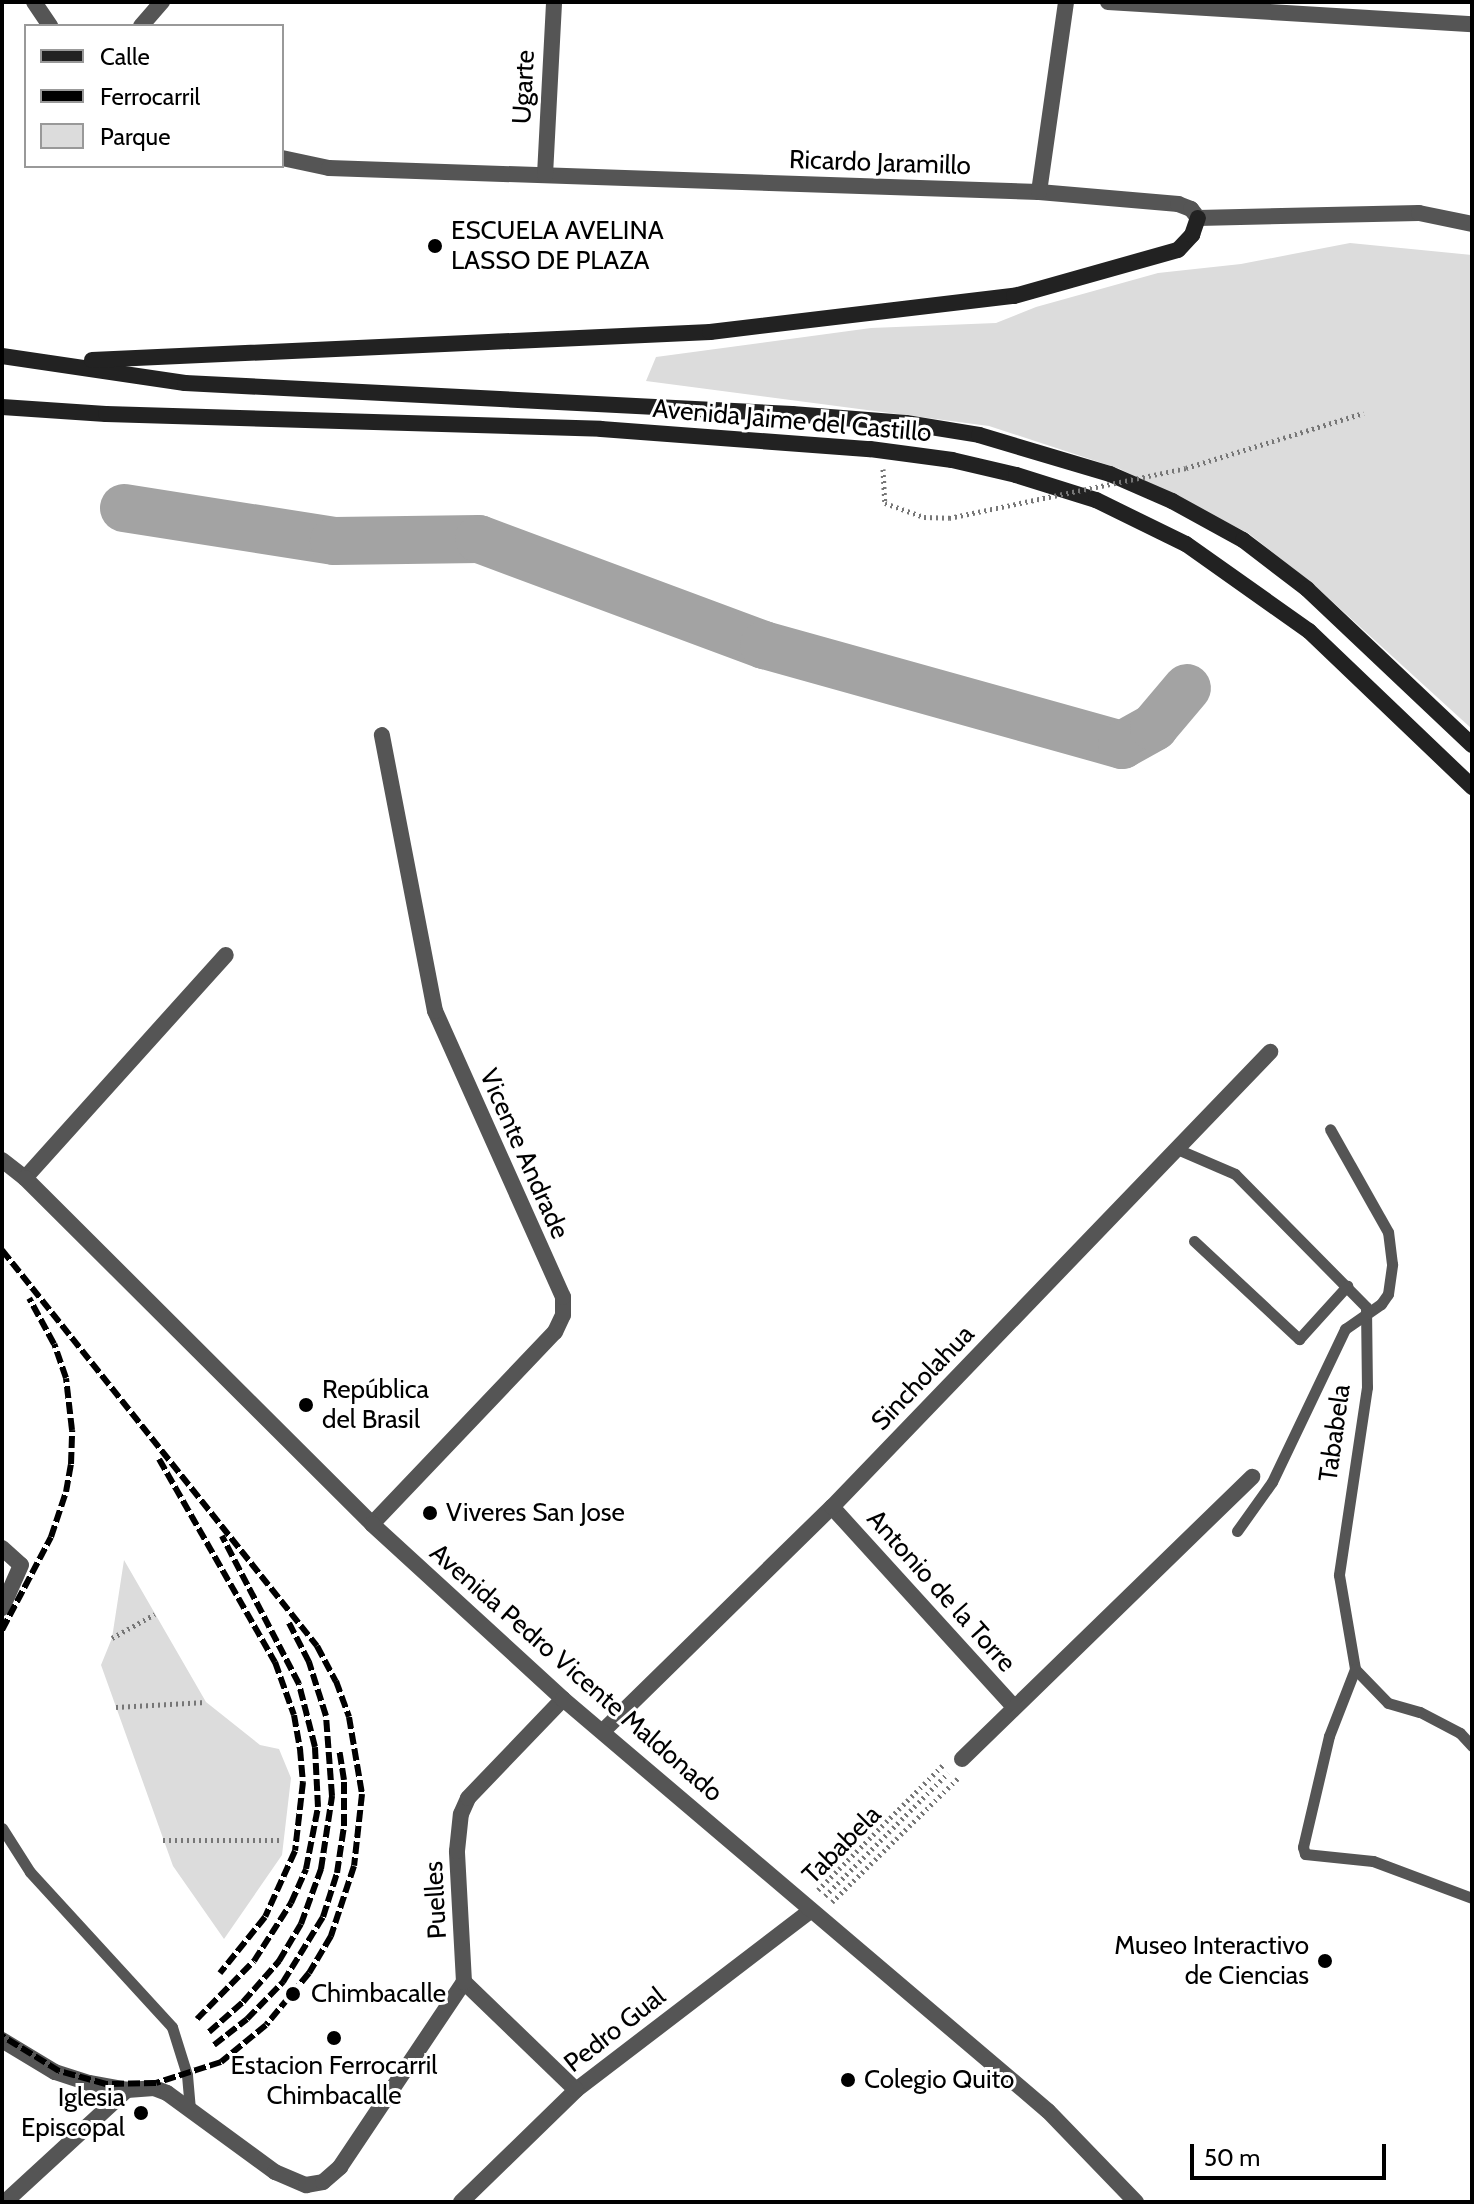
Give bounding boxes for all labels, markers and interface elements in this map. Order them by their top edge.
legend [24,24,284,168]
text: Calle [100,42,150,71]
street label: Ugarte [506,49,542,125]
text: Ferrocarril [100,82,200,111]
text: Parque [100,122,170,151]
street label: Ricardo Jaramillo [789,144,971,182]
place label: ESCUELA AVELINA LASSO DE PLAZA [451,215,664,276]
marker: ESCUELA AVELINA LASSO DE PLAZA [426,237,444,255]
street label: Avenida Jaime del Castillo [651,393,933,449]
street label: Vicente Andrade [473,1064,575,1244]
street label: Sincholahua [865,1319,981,1437]
place label: República del Brasil [322,1374,429,1436]
street label: Tababela [1313,1382,1357,1484]
marker: República del Brasil [297,1396,315,1414]
place label: Viveres San Jose [446,1497,625,1529]
marker: Viveres San Jose [421,1504,439,1522]
street label: Antonio de la Torre [860,1504,1022,1678]
street label: Avenida Pedro Vicente Maldonado [423,1537,729,1809]
street label: Tababela [796,1799,888,1891]
street label: Puelles [418,1860,454,1940]
place label: Museo Interactivo de Ciencias [1114,1930,1309,1992]
marker: Museo Interactivo de Ciencias [1316,1952,1334,1970]
place label: Chimbacalle [311,1978,446,2010]
street label: Pedro Gual [558,1981,672,2079]
marker: Chimbacalle [282,1983,304,2005]
marker: Estacion Ferrocarril Chimbacalle [325,2029,343,2047]
place label: Estacion Ferrocarril Chimbacalle [231,2050,437,2112]
place label: Colegio Quito [864,2064,1014,2096]
marker: Colegio Quito [839,2071,857,2089]
place label: Iglesia Episcopal [21,2082,125,2144]
marker: Iglesia Episcopal [132,2104,150,2122]
scale bar [1194,2128,1390,2178]
text: 50 m [1204,2143,1260,2172]

